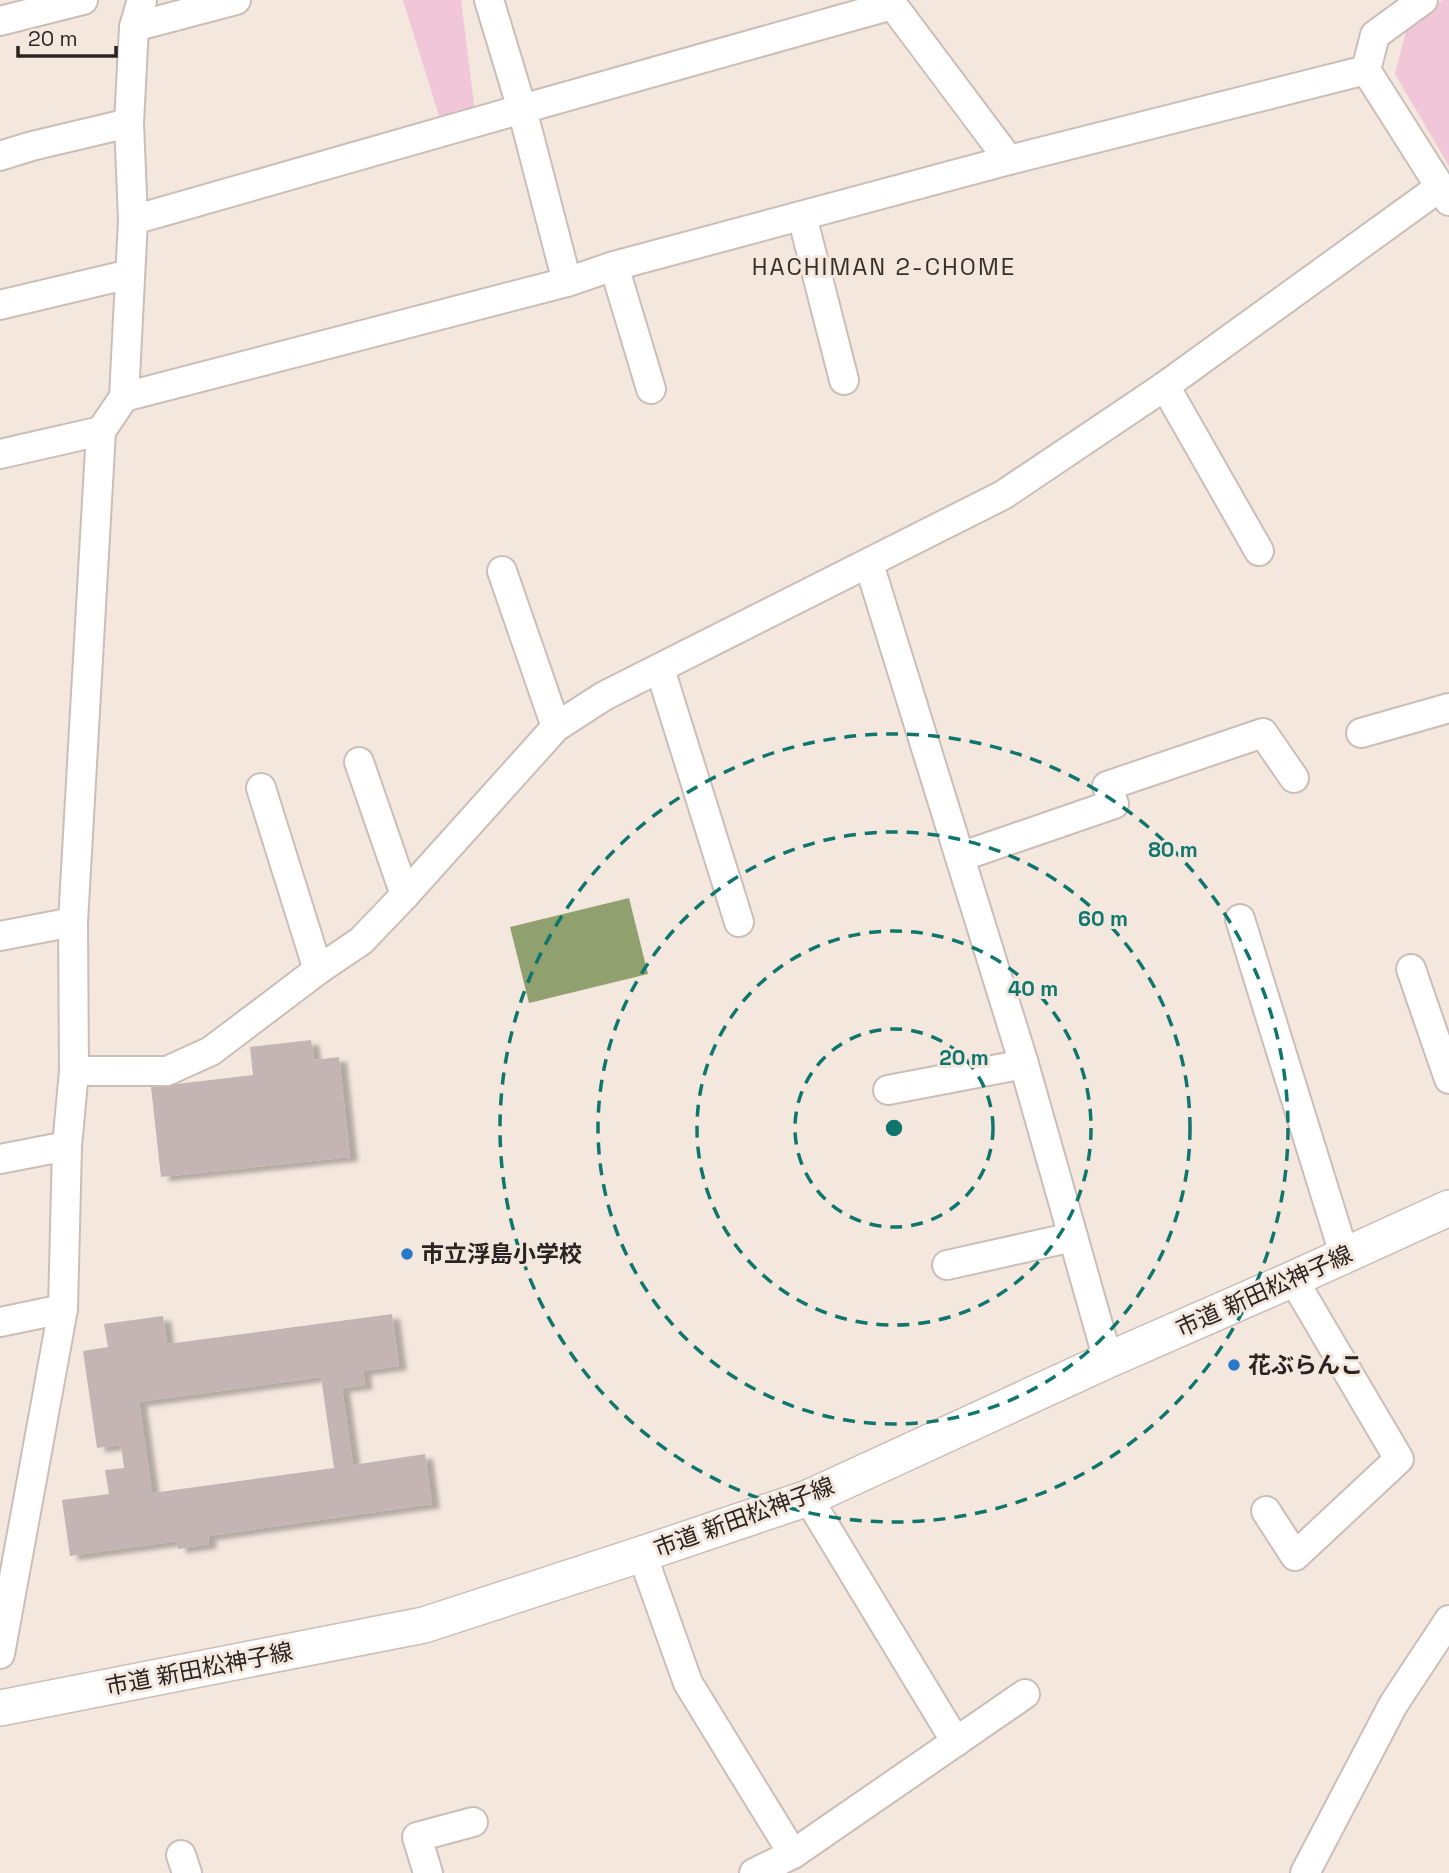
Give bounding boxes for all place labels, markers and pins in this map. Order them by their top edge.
centre of rings [882,1116,906,1140]
place label: 市立浮島小学校 [421,1239,582,1269]
marker: 市立浮島小学校 [399,1246,415,1262]
place label: 花ぶらんこ [1248,1350,1363,1380]
marker: 花ぶらんこ [1226,1357,1242,1373]

